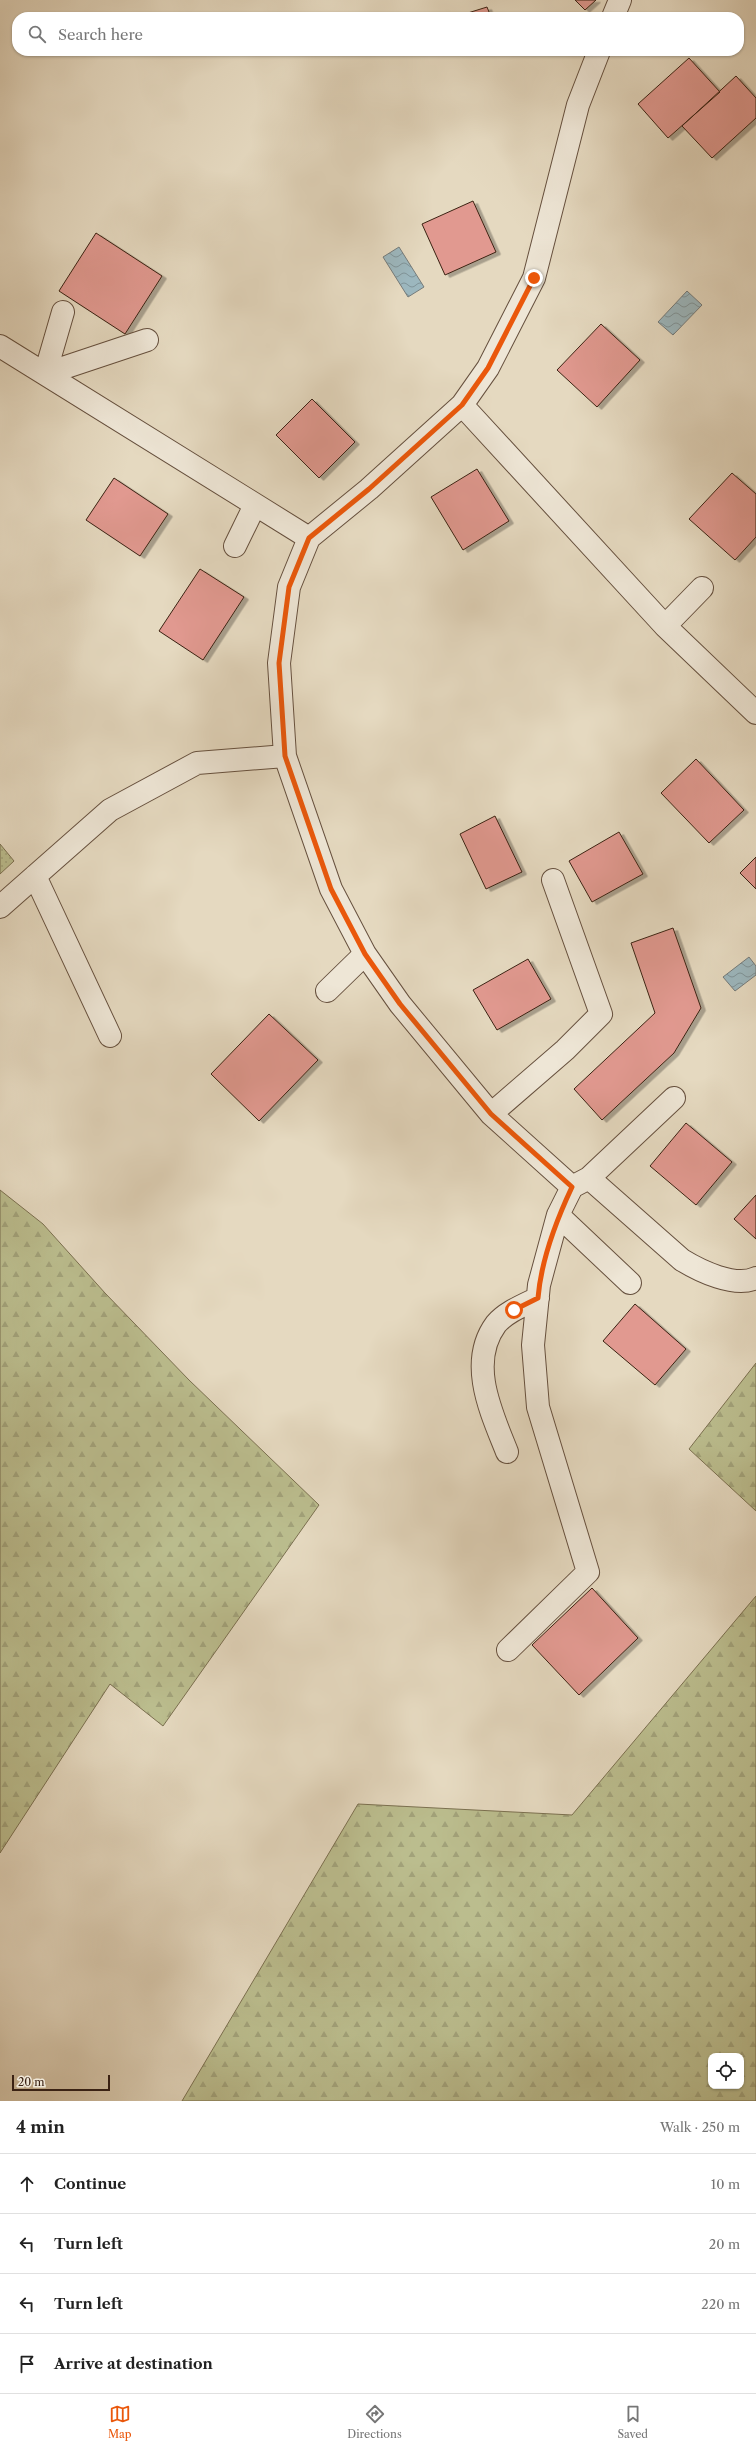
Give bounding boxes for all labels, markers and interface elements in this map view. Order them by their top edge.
search box [12,12,744,56]
icon: search [26,23,48,45]
text: Search here [58,25,143,44]
route end [525,269,543,287]
route start [505,1301,523,1319]
map controls [708,2053,744,2089]
button: locate [708,2053,744,2089]
scale bar [12,2073,110,2092]
text: 20 m [18,2075,44,2089]
text: 4 min [16,2117,65,2137]
text: Walk · 250 m [660,2119,740,2135]
icon: ahead [16,2173,38,2195]
text: Continue [54,2174,126,2193]
text: 10 m [711,2176,740,2192]
icon: left [16,2233,38,2255]
text: Turn left [54,2234,123,2253]
text: 20 m [709,2236,740,2252]
icon: left [16,2293,38,2315]
text: Turn left [54,2294,123,2313]
text: 220 m [701,2296,740,2312]
icon: arrive [16,2353,38,2375]
text: Arrive at destination [54,2354,213,2373]
tab: Map [108,2403,132,2441]
tab: Directions [347,2403,402,2441]
tab: Saved [618,2403,648,2441]

